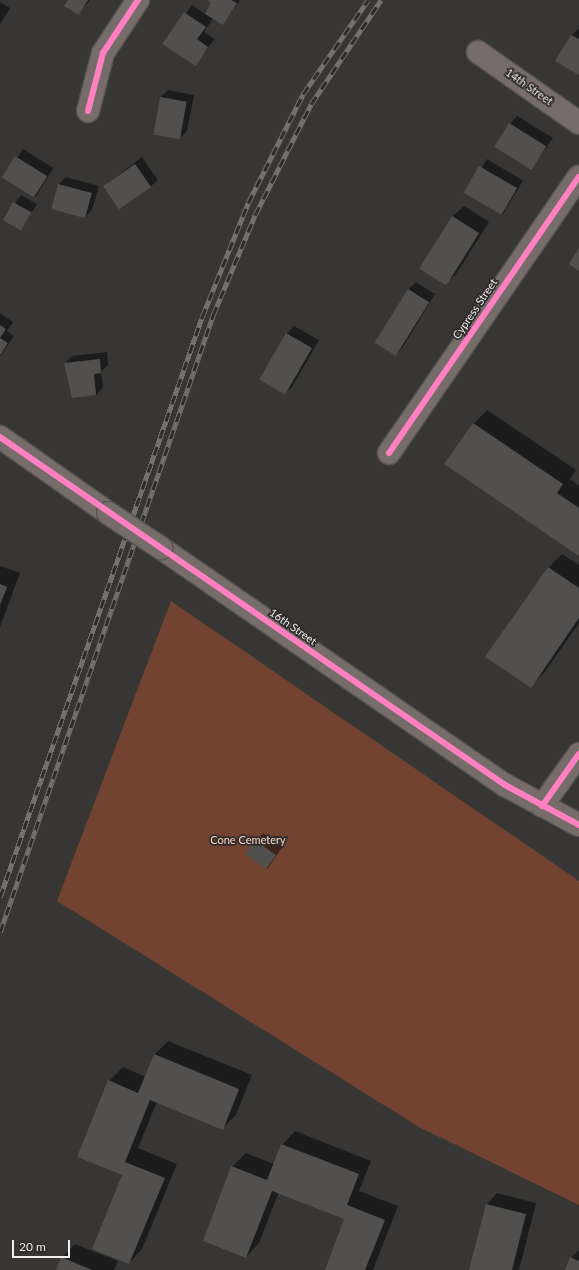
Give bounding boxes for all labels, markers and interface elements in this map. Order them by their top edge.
street label: 14th Street [503,66,555,108]
street label: Cypress Street [450,276,500,342]
street label: 16th Street [267,606,319,648]
park label: Cone Cemetery [210,833,286,847]
scale bar [14,1232,72,1258]
text: 20 m [19,1239,46,1254]

